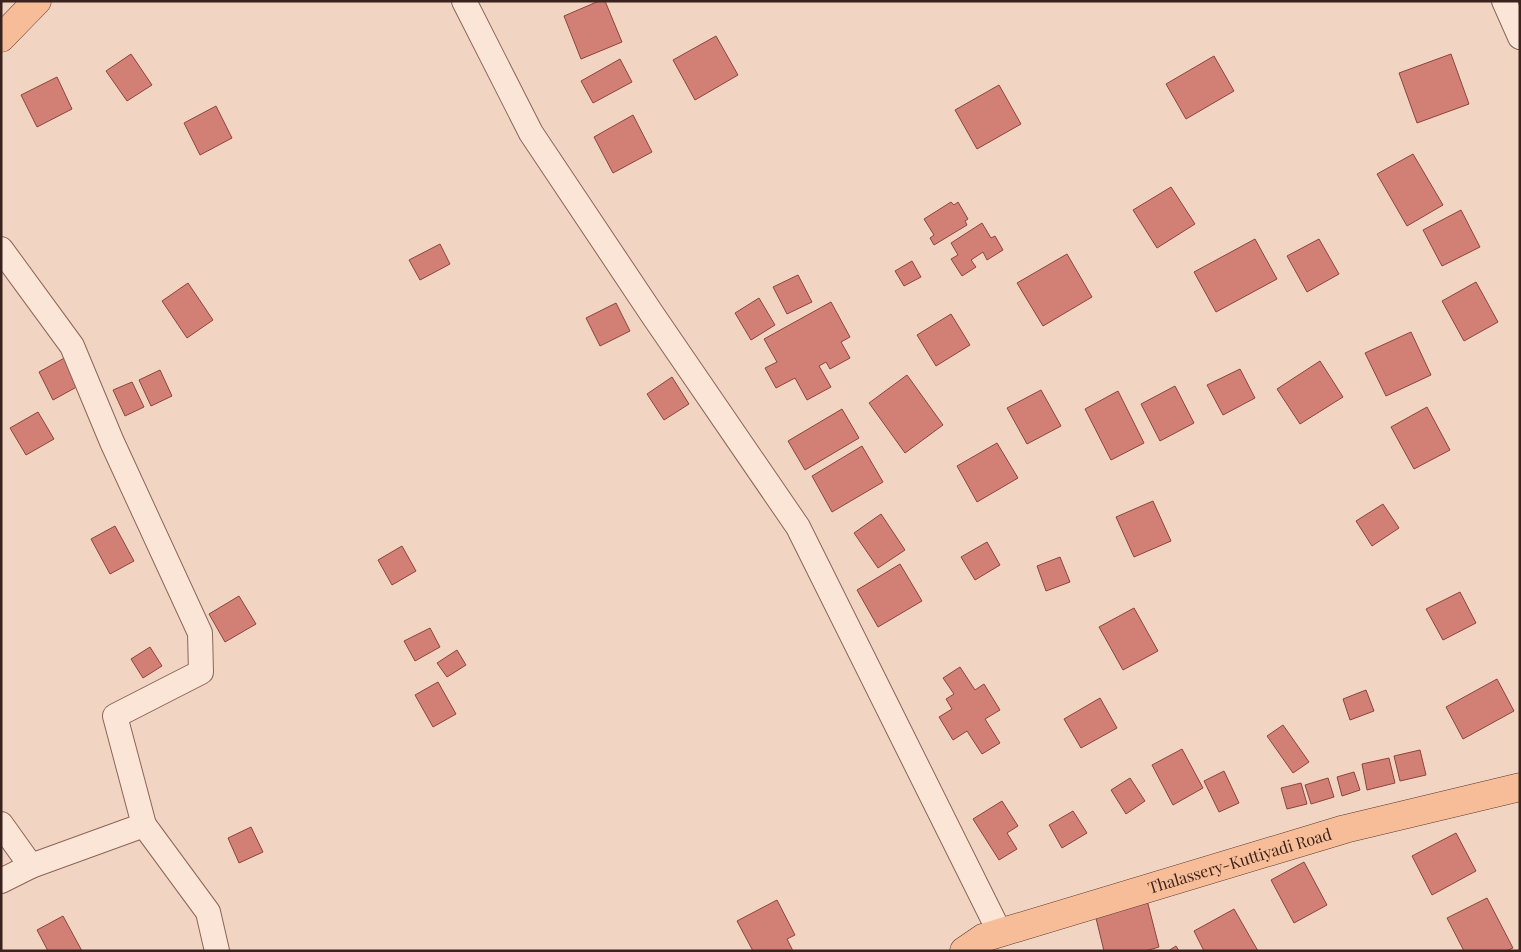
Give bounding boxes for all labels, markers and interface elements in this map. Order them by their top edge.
street label: Thalassery-Kuttiyadi Road [1145,823,1334,898]

